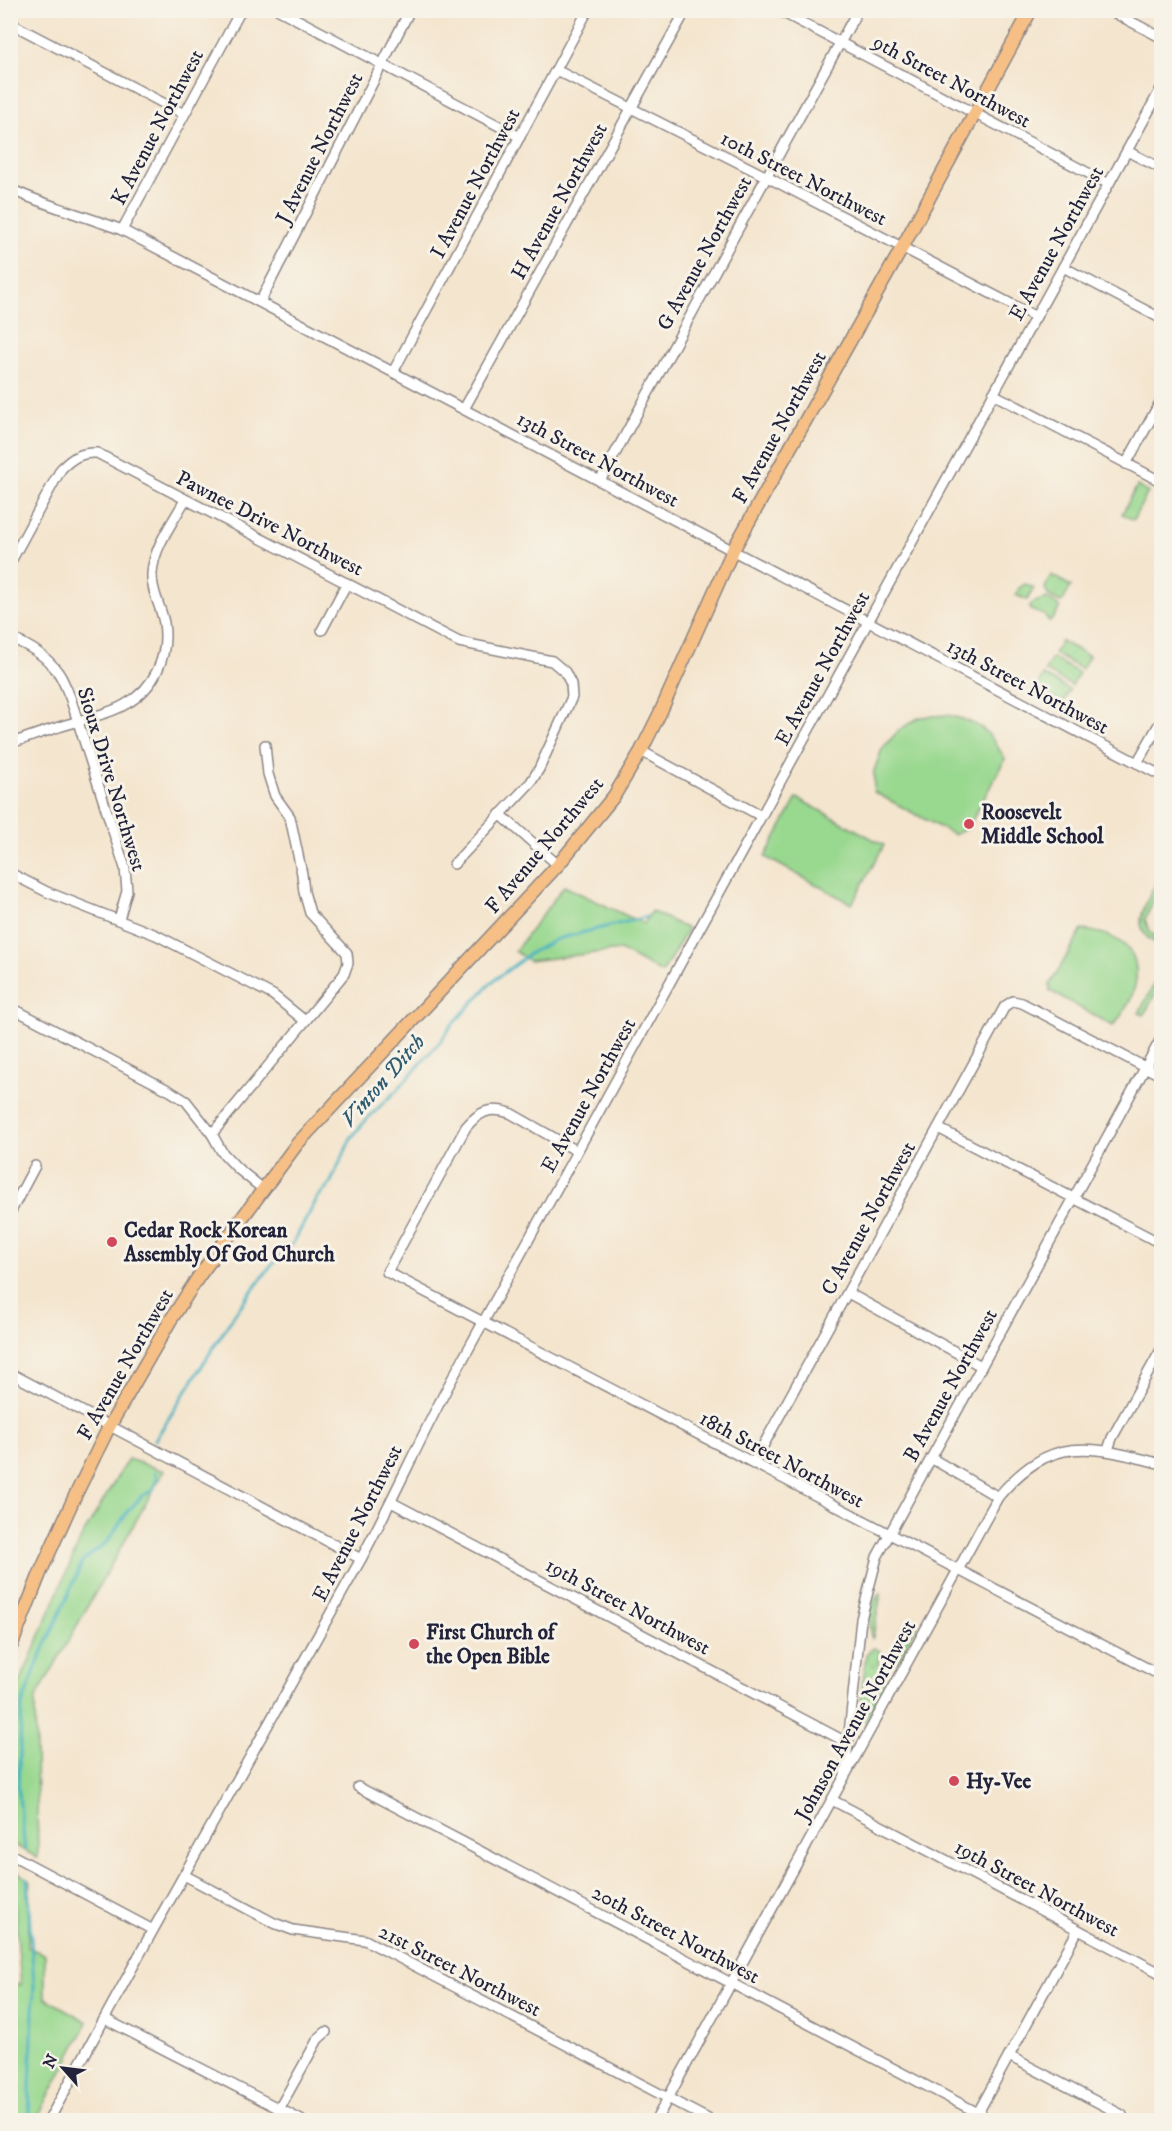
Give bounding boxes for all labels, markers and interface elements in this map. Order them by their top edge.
street label: 9th Street Northwest [867,29,1035,135]
street label: K Avenue Northwest [106,45,210,210]
street label: J Avenue Northwest [270,68,369,230]
street label: I Avenue Northwest [425,104,527,263]
street label: H Avenue Northwest [506,118,614,284]
street label: 10th Street Northwest [716,126,891,232]
street label: E Avenue Northwest [1004,161,1110,325]
street label: G Avenue Northwest [652,172,758,335]
street label: F Avenue Northwest [727,346,833,508]
street label: 13th Street Northwest [512,406,683,514]
street label: Pawnee Drive Northwest [172,465,368,583]
street label: E Avenue Northwest [770,586,876,750]
street label: 13th Street Northwest [942,633,1113,741]
street label: Sioux Drive Northwest [71,684,151,875]
street label: F Avenue Northwest [480,772,610,919]
place label: Roosevelt Middle School [981,800,1104,850]
marker: Roosevelt Middle School [962,817,976,831]
street label: E Avenue Northwest [536,1013,642,1177]
water label: Vinton Ditch [335,1029,431,1133]
street label: C Avenue Northwest [816,1137,922,1300]
place label: Cedar Rock Korean Assembly Of God Church [123,1218,336,1268]
marker: Cedar Rock Korean Assembly Of God Church [105,1235,119,1249]
street label: F Avenue Northwest [72,1284,180,1445]
street label: B Avenue Northwest [898,1304,1004,1467]
street label: 18th Street Northwest [695,1405,869,1514]
street label: E Avenue Northwest [307,1440,409,1606]
street label: 19th Street Northwest [541,1553,715,1661]
street label: Johnson Avenue Northwest [789,1615,922,1827]
place label: First Church of the Open Bible [426,1620,558,1670]
marker: First Church of the Open Bible [407,1637,421,1651]
place label: Hy-Vee [966,1769,1032,1795]
marker: Hy-Vee [947,1774,961,1788]
street label: 19th Street Northwest [950,1835,1124,1943]
street label: 20th Street Northwest [587,1880,764,1990]
street label: 21st Street Northwest [374,1919,545,2023]
north arrow [33,2038,93,2098]
text: N [39,2051,63,2072]

